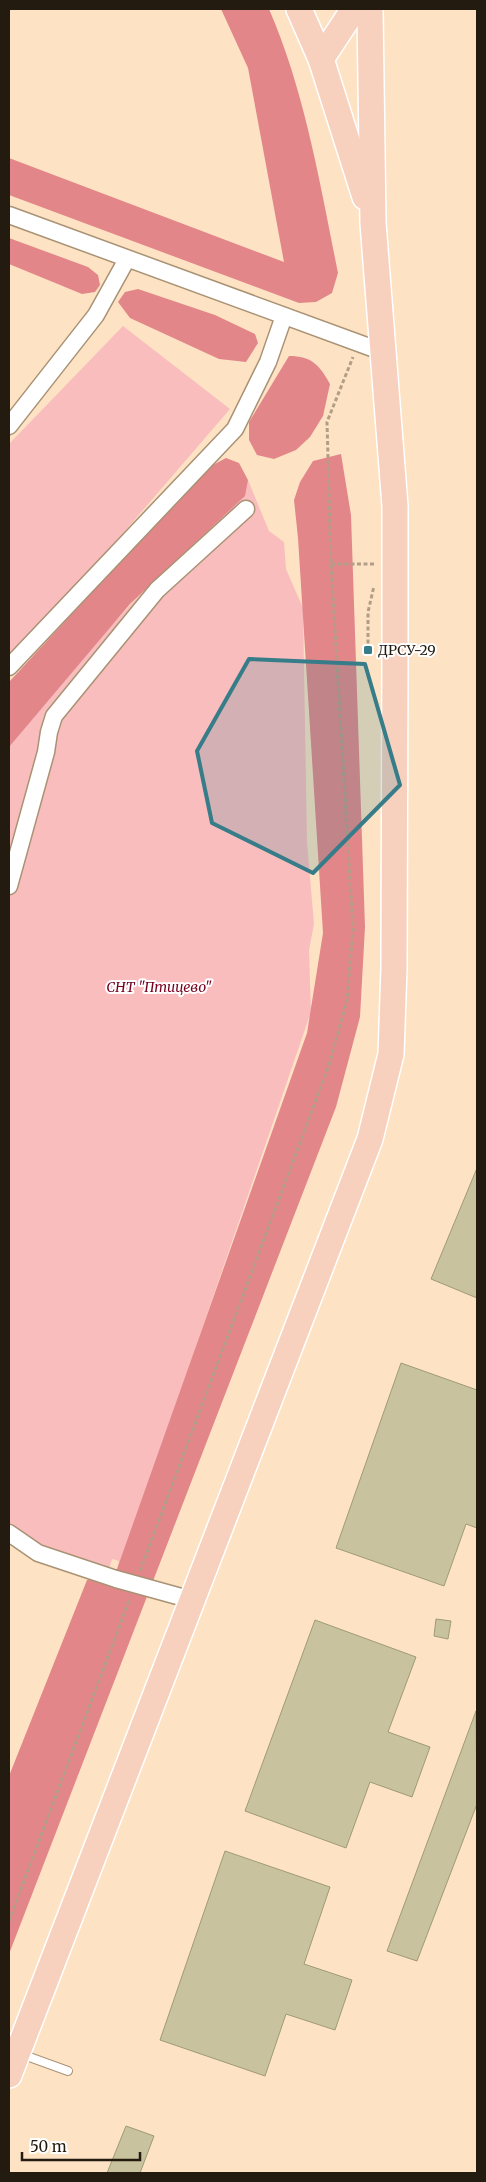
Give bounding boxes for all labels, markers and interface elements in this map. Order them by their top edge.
place label: ДРСУ-29 [378,641,436,659]
marker: ДРСУ-29 [362,644,374,656]
park label: СНТ "Птицево" [106,978,212,996]
scale bar [22,2130,140,2162]
text: 50 m [30,2137,67,2156]

